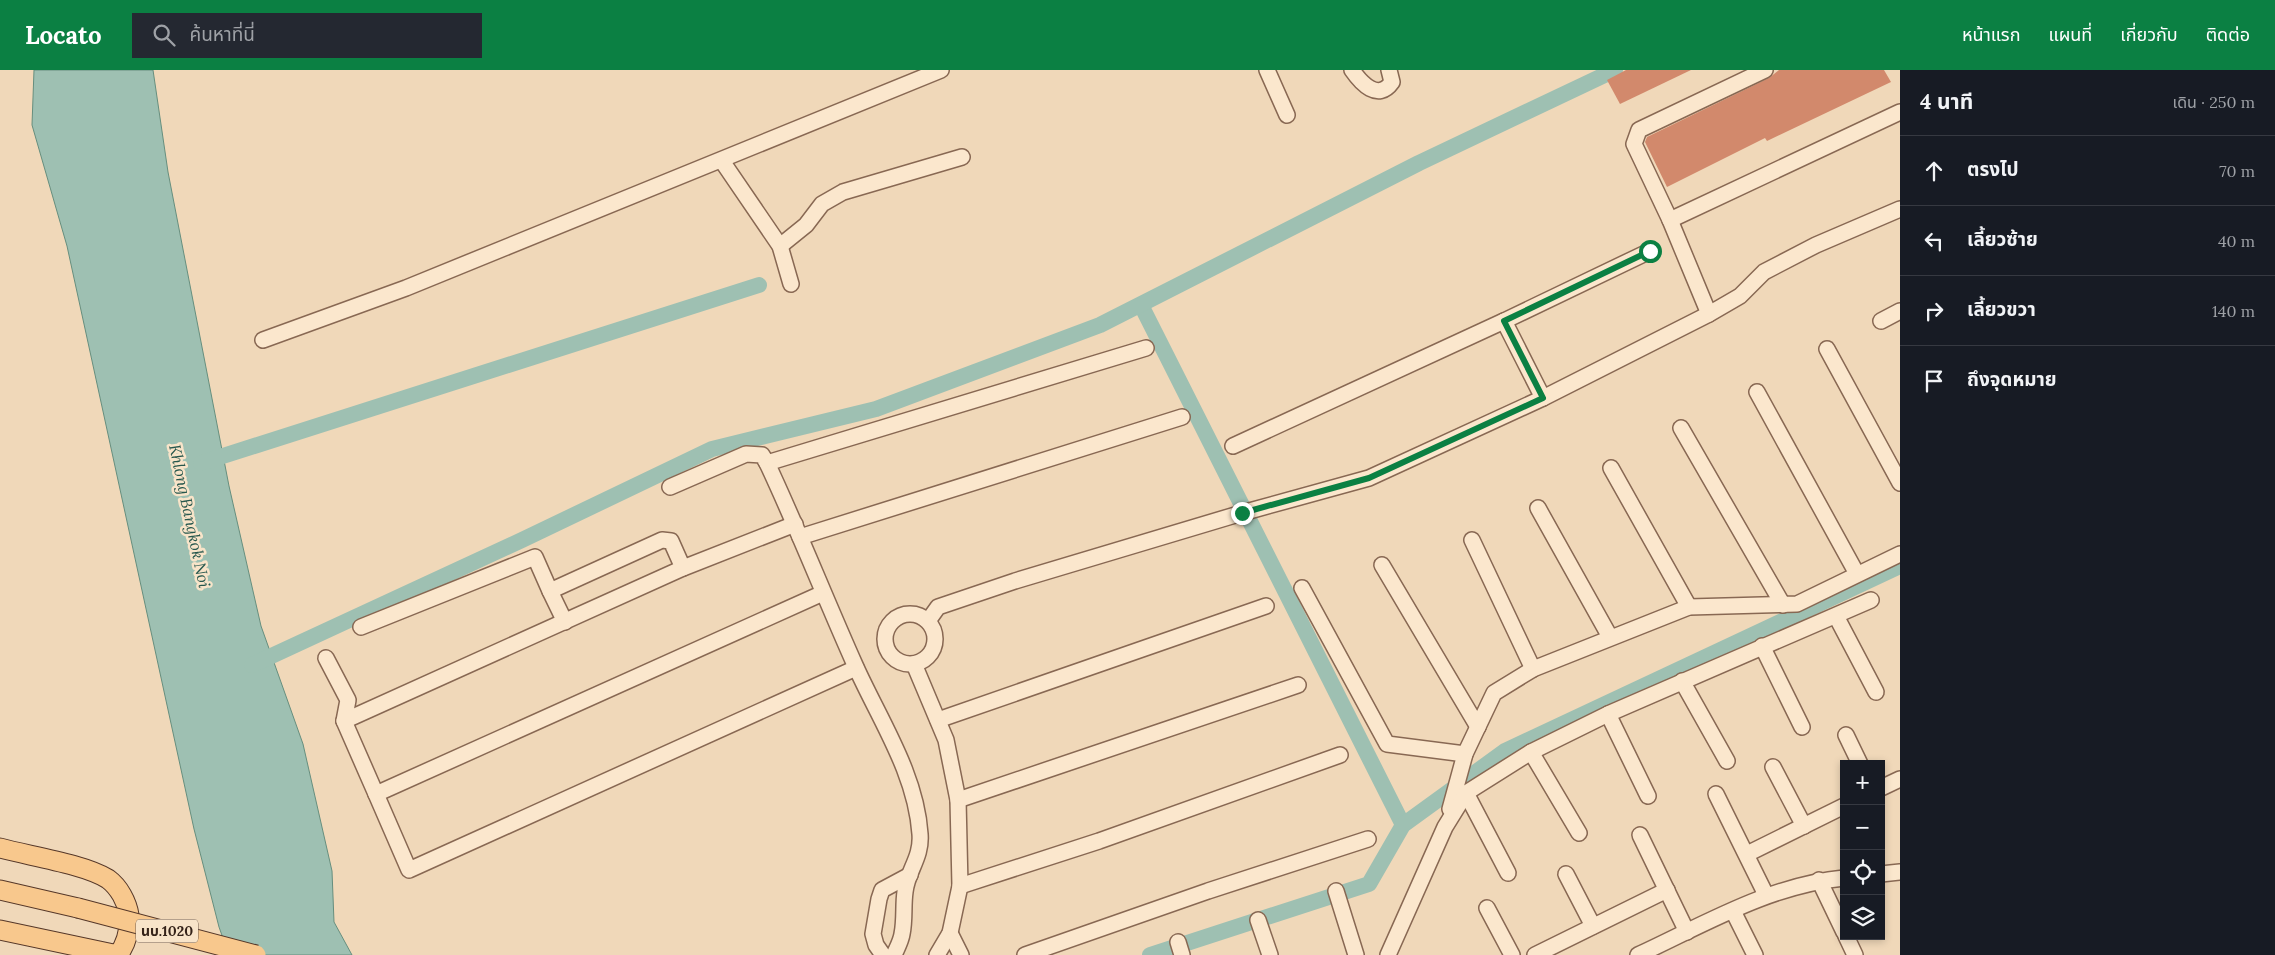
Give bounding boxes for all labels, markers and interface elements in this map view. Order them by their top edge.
search box [132,13,482,58]
text: Locato [25,20,102,51]
icon: search [150,21,178,49]
text: ค้นหาที่นี่ [190,22,255,46]
text: หน้าแรก [1962,23,2020,46]
text: แผนที่ [2048,23,2092,46]
text: เกี่ยวกับ [2120,23,2178,46]
text: ติดต่อ [2206,23,2250,46]
text: 4 นาที [1920,88,1973,115]
text: เดิน · 250 m [2173,92,2255,112]
icon: ahead [1920,157,1948,185]
text: ตรงไป [1967,157,2019,181]
text: 70 m [2219,161,2255,181]
icon: left [1920,227,1948,255]
text: เลี้ยวซ้าย [1967,227,2038,251]
text: 40 m [2218,231,2255,251]
route start [1639,240,1662,263]
icon: right [1920,297,1948,325]
text: เลี้ยวขวา [1967,297,2036,321]
text: 140 m [2212,301,2255,321]
icon: arrive [1920,367,1948,395]
text: ถึงจุดหมาย [1967,367,2057,391]
water label: Khlong Bangkok Noi [165,442,215,590]
route end [1231,502,1254,525]
map controls [1840,760,1885,940]
button: + [1840,760,1885,805]
button: − [1840,805,1885,850]
button: locate [1840,850,1885,895]
button: layers [1840,895,1885,940]
road number: นบ.1020 [136,919,198,942]

